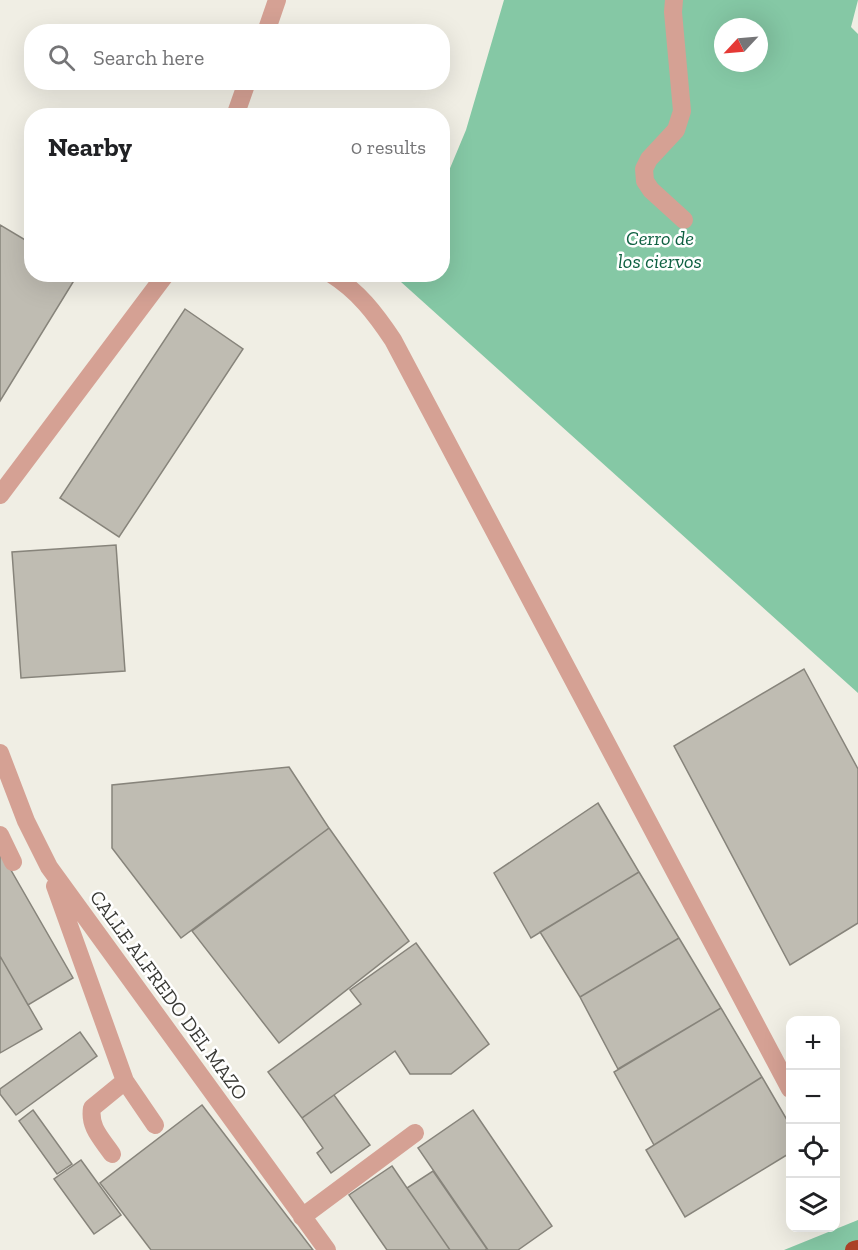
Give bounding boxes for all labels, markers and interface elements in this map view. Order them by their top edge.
north arrow [714,18,768,72]
search box [24,24,450,90]
icon: search [45,41,78,74]
text: Search here [93,44,204,71]
text: Nearby [48,131,132,163]
text: 0 results [351,135,426,159]
park label: Cerro de los ciervos [618,226,702,273]
street label: CALLE ALFREDO DEL MAZO [85,886,253,1104]
map controls [786,1016,840,1232]
button: + [786,1016,840,1070]
button: − [786,1070,840,1124]
button: locate [786,1124,840,1178]
button: layers [786,1178,840,1232]

